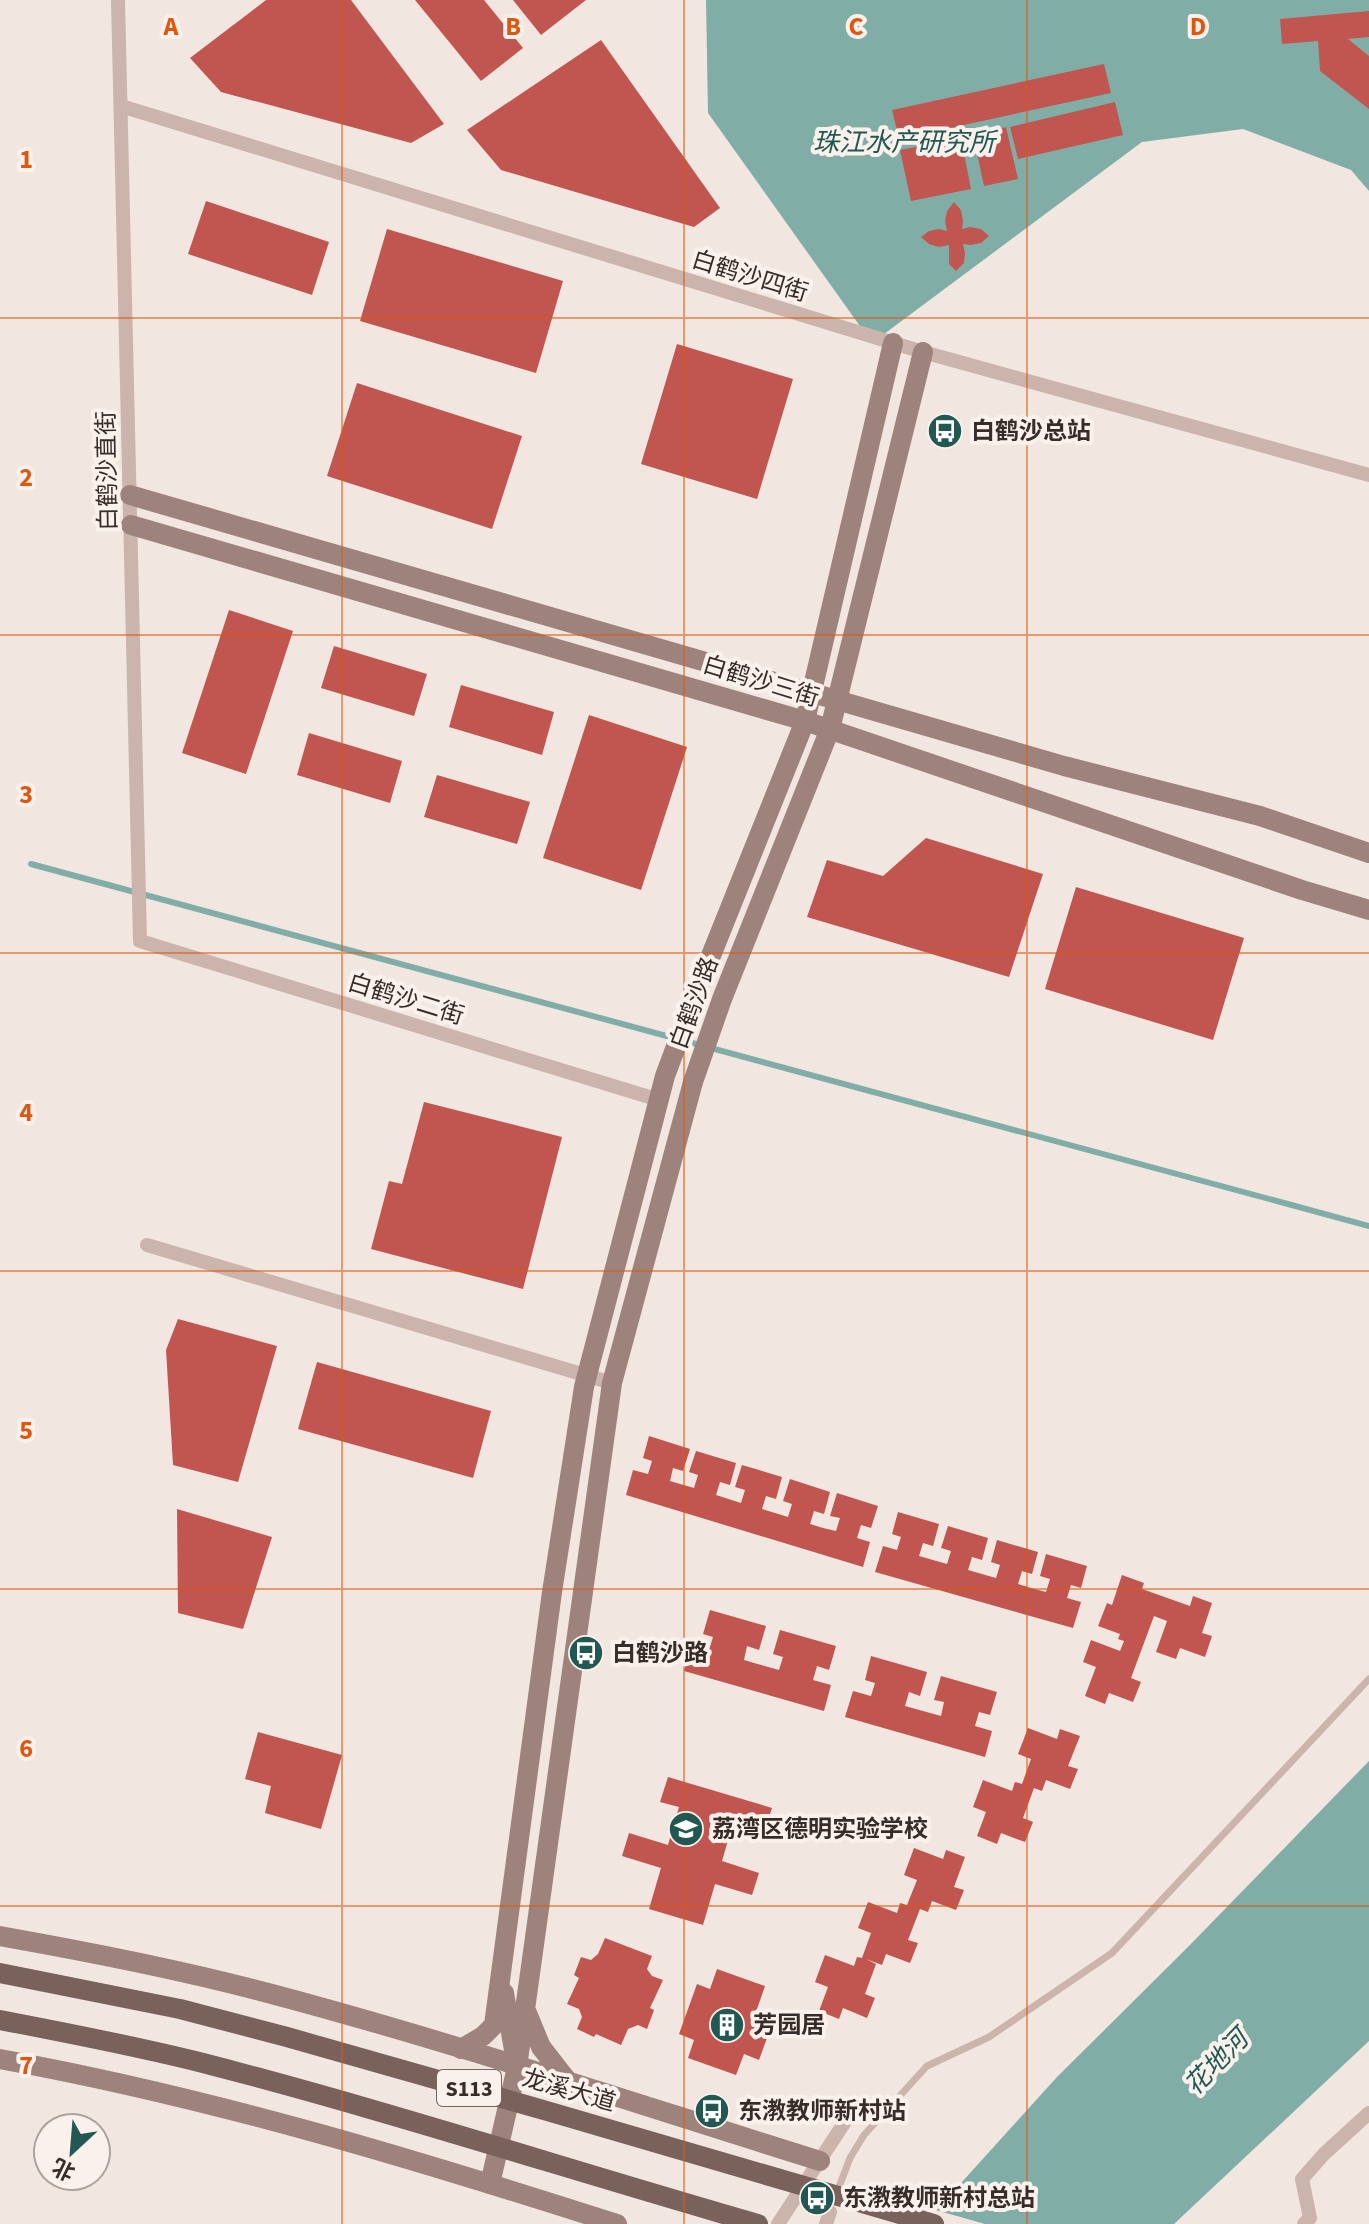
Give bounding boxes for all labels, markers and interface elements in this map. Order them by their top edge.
text: A [163,8,180,45]
text: B [505,8,521,45]
text: C [848,8,864,45]
text: D [1190,8,1206,45]
water label: 珠江水产研究所 [813,124,999,161]
text: 1 [19,141,33,178]
street label: 白鹤沙四街 [687,242,812,311]
street label: 白鹤沙直街 [89,411,126,531]
bus stop icon: 白鹤沙总站 [926,412,964,450]
place label: 白鹤沙总站 [971,414,1091,449]
text: 2 [19,459,33,496]
street label: 白鹤沙三街 [698,647,823,716]
text: 3 [19,776,33,813]
street label: 白鹤沙路 [662,952,727,1054]
street label: 白鹤沙二街 [343,965,468,1034]
text: 4 [19,1094,33,1131]
text: 5 [19,1412,33,1449]
bus stop icon: 白鹤沙路 [567,1634,605,1672]
place label: 白鹤沙路 [612,1636,708,1671]
text: 6 [19,1730,33,1767]
school or university icon: 荔湾区德明实验学校 [667,1810,705,1848]
place label: 荔湾区德明实验学校 [712,1812,928,1847]
building icon: 芳园居 [708,2006,746,2044]
place label: 芳园居 [753,2008,825,2043]
water label: 花地河 [1176,2018,1260,2103]
text: 7 [19,2047,33,2084]
street label: 龙溪大道 [518,2060,620,2121]
road number: S113 [437,2070,501,2106]
bus stop icon: 东漖教师新村站 [693,2092,731,2130]
place label: 东漖教师新村站 [738,2094,906,2129]
north arrow [32,2112,112,2192]
text: 北 [47,2150,81,2188]
bus stop icon: 东漖教师新村总站 [798,2179,836,2217]
place label: 东漖教师新村总站 [843,2181,1035,2216]

